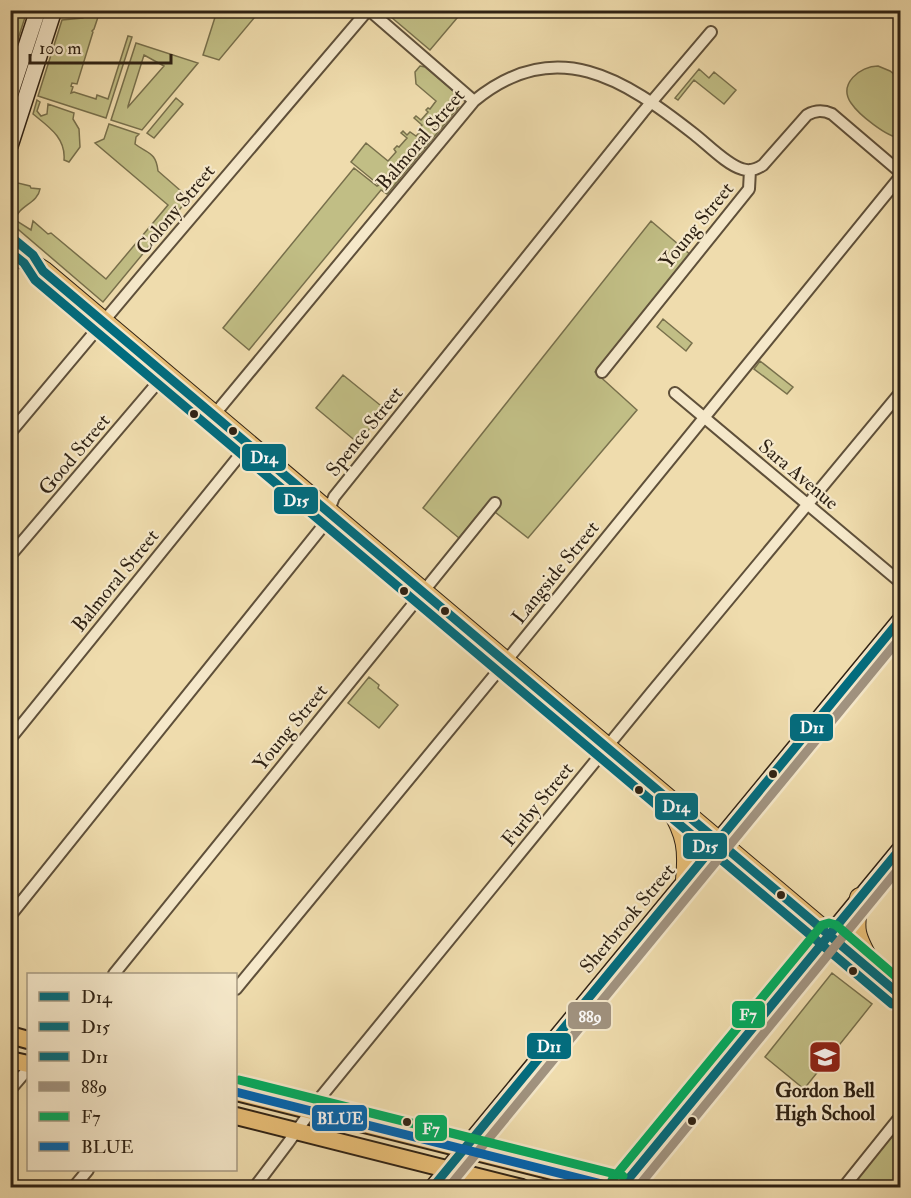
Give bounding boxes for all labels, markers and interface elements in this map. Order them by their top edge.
scale bar [30,27,171,65]
text: 100 m [39,37,82,60]
street label: Balmoral Street [371,83,470,195]
street label: Colony Street [130,159,221,260]
street label: Young Street [654,177,739,274]
street label: Spence Street [320,381,409,482]
street label: Good Street [33,408,116,500]
unlabelled marker [188,408,200,420]
unlabelled marker [227,425,239,437]
street label: Sara Avenue [753,434,844,515]
line badge: D14 [241,443,287,472]
text: D14 [250,448,279,468]
line badge: D15 [273,486,319,515]
text: D15 [283,491,310,511]
street label: Langside Street [506,515,605,629]
street label: Balmoral Street [66,524,165,637]
unlabelled marker [398,585,410,597]
unlabelled marker [439,605,451,617]
street label: Young Street [248,679,333,776]
line badge: D11 [789,713,834,742]
text: D11 [800,718,825,738]
street label: Furby Street [496,757,579,851]
unlabelled marker [767,768,779,780]
unlabelled marker [633,784,645,796]
line badge: D14 [654,792,699,821]
text: D14 [662,797,691,817]
line badge: D15 [682,832,728,860]
text: D15 [692,837,719,857]
street label: Sherbrook Street [574,858,681,978]
unlabelled marker [775,889,787,901]
unlabelled marker [847,965,859,977]
legend [27,973,237,1171]
text: D14 [81,986,113,1009]
line badge: F7 [731,1000,766,1029]
line badge: 889 [567,1001,612,1030]
text: F7 [739,1005,757,1025]
text: 889 [578,1007,602,1027]
text: D15 [81,1016,110,1039]
line badge: D11 [526,1032,572,1060]
text: D11 [537,1037,562,1057]
school or university icon: Gordon Bell High School [807,1039,843,1075]
text: D11 [81,1046,109,1069]
text: 889 [81,1076,107,1099]
place label: Gordon Bell High School [775,1078,876,1127]
line badge: BLUE [311,1104,368,1132]
text: F7 [81,1106,101,1129]
text: BLUE [317,1109,364,1129]
line badge: F7 [414,1114,448,1142]
unlabelled marker [686,1115,698,1127]
unlabelled marker [401,1116,413,1128]
text: F7 [422,1119,440,1139]
text: BLUE [81,1136,134,1159]

